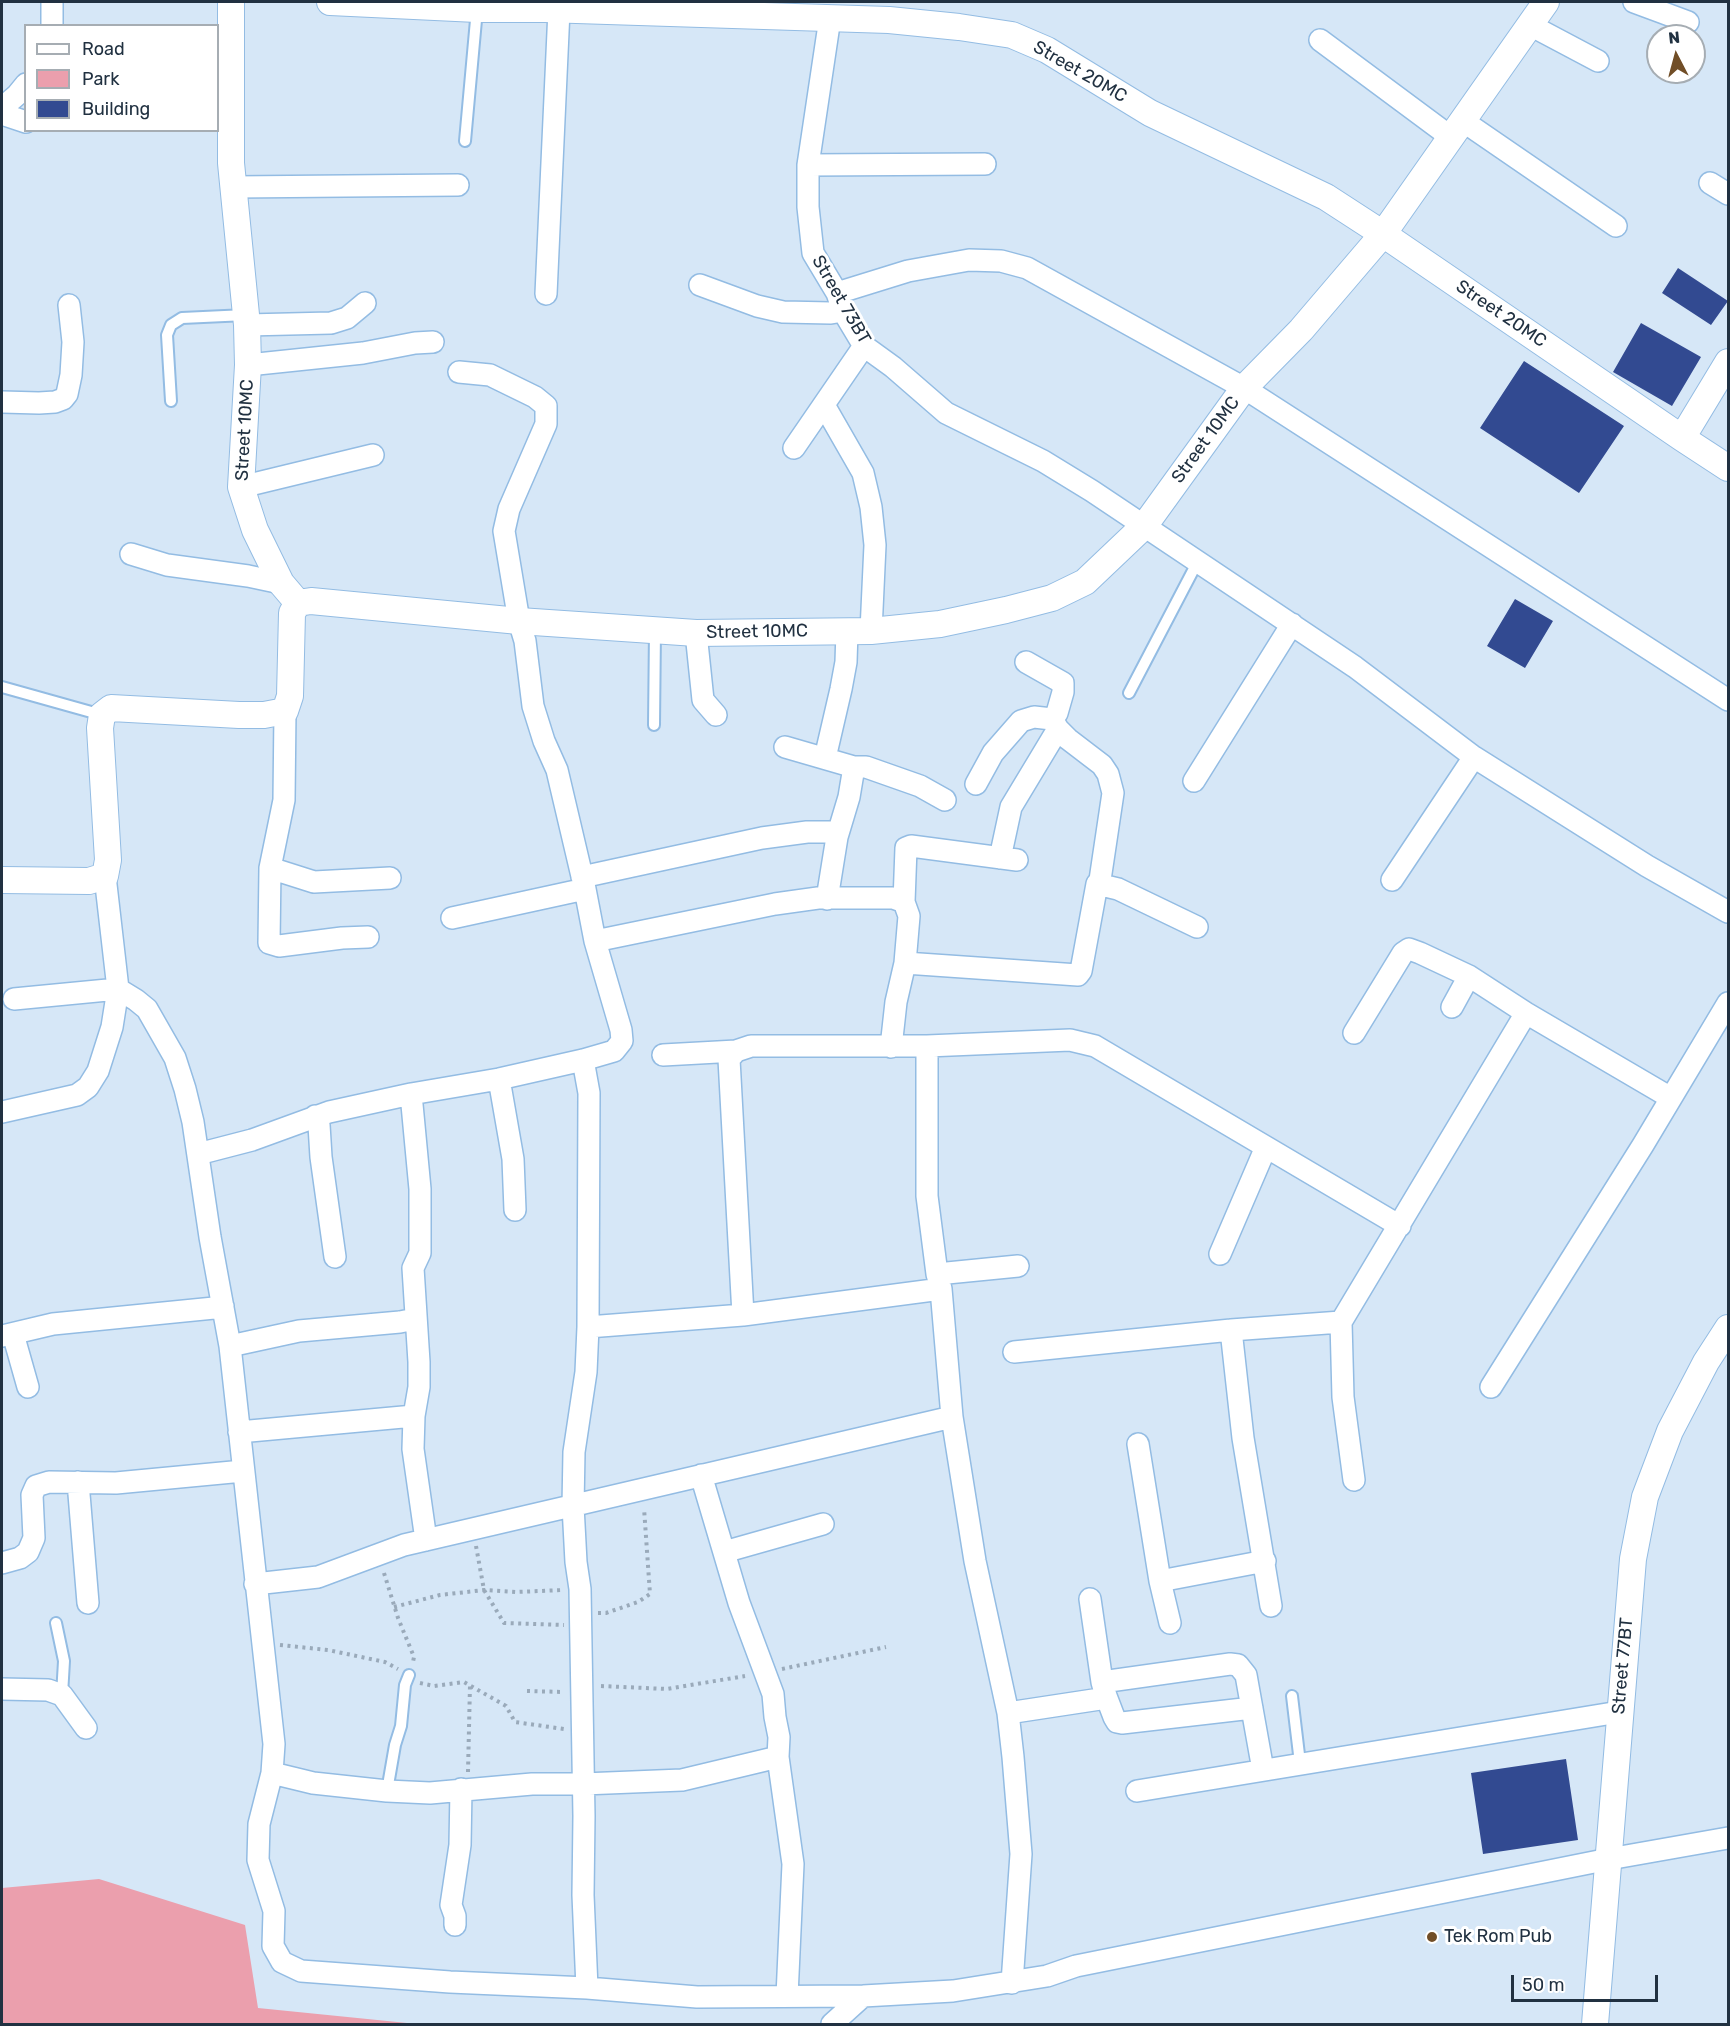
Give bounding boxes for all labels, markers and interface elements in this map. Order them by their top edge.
legend [24,24,219,132]
north arrow [1646,24,1706,84]
text: N [1668,28,1681,48]
street label: Street 20MC [1029,36,1131,108]
text: Road [82,38,125,60]
text: Park [82,68,119,90]
text: Building [82,98,150,120]
street label: Street 73BT [807,252,875,348]
street label: Street 20MC [1452,276,1550,352]
street label: Street 10MC [232,379,258,481]
street label: Street 10MC [1167,392,1245,488]
street label: Street 10MC [706,620,808,644]
street label: Street 77BT [1608,1617,1638,1715]
place label: Tek Rom Pub [1444,1926,1552,1948]
marker: Tek Rom Pub [1425,1930,1439,1944]
scale bar [1514,1963,1661,2001]
text: 50 m [1522,1974,1565,1996]

